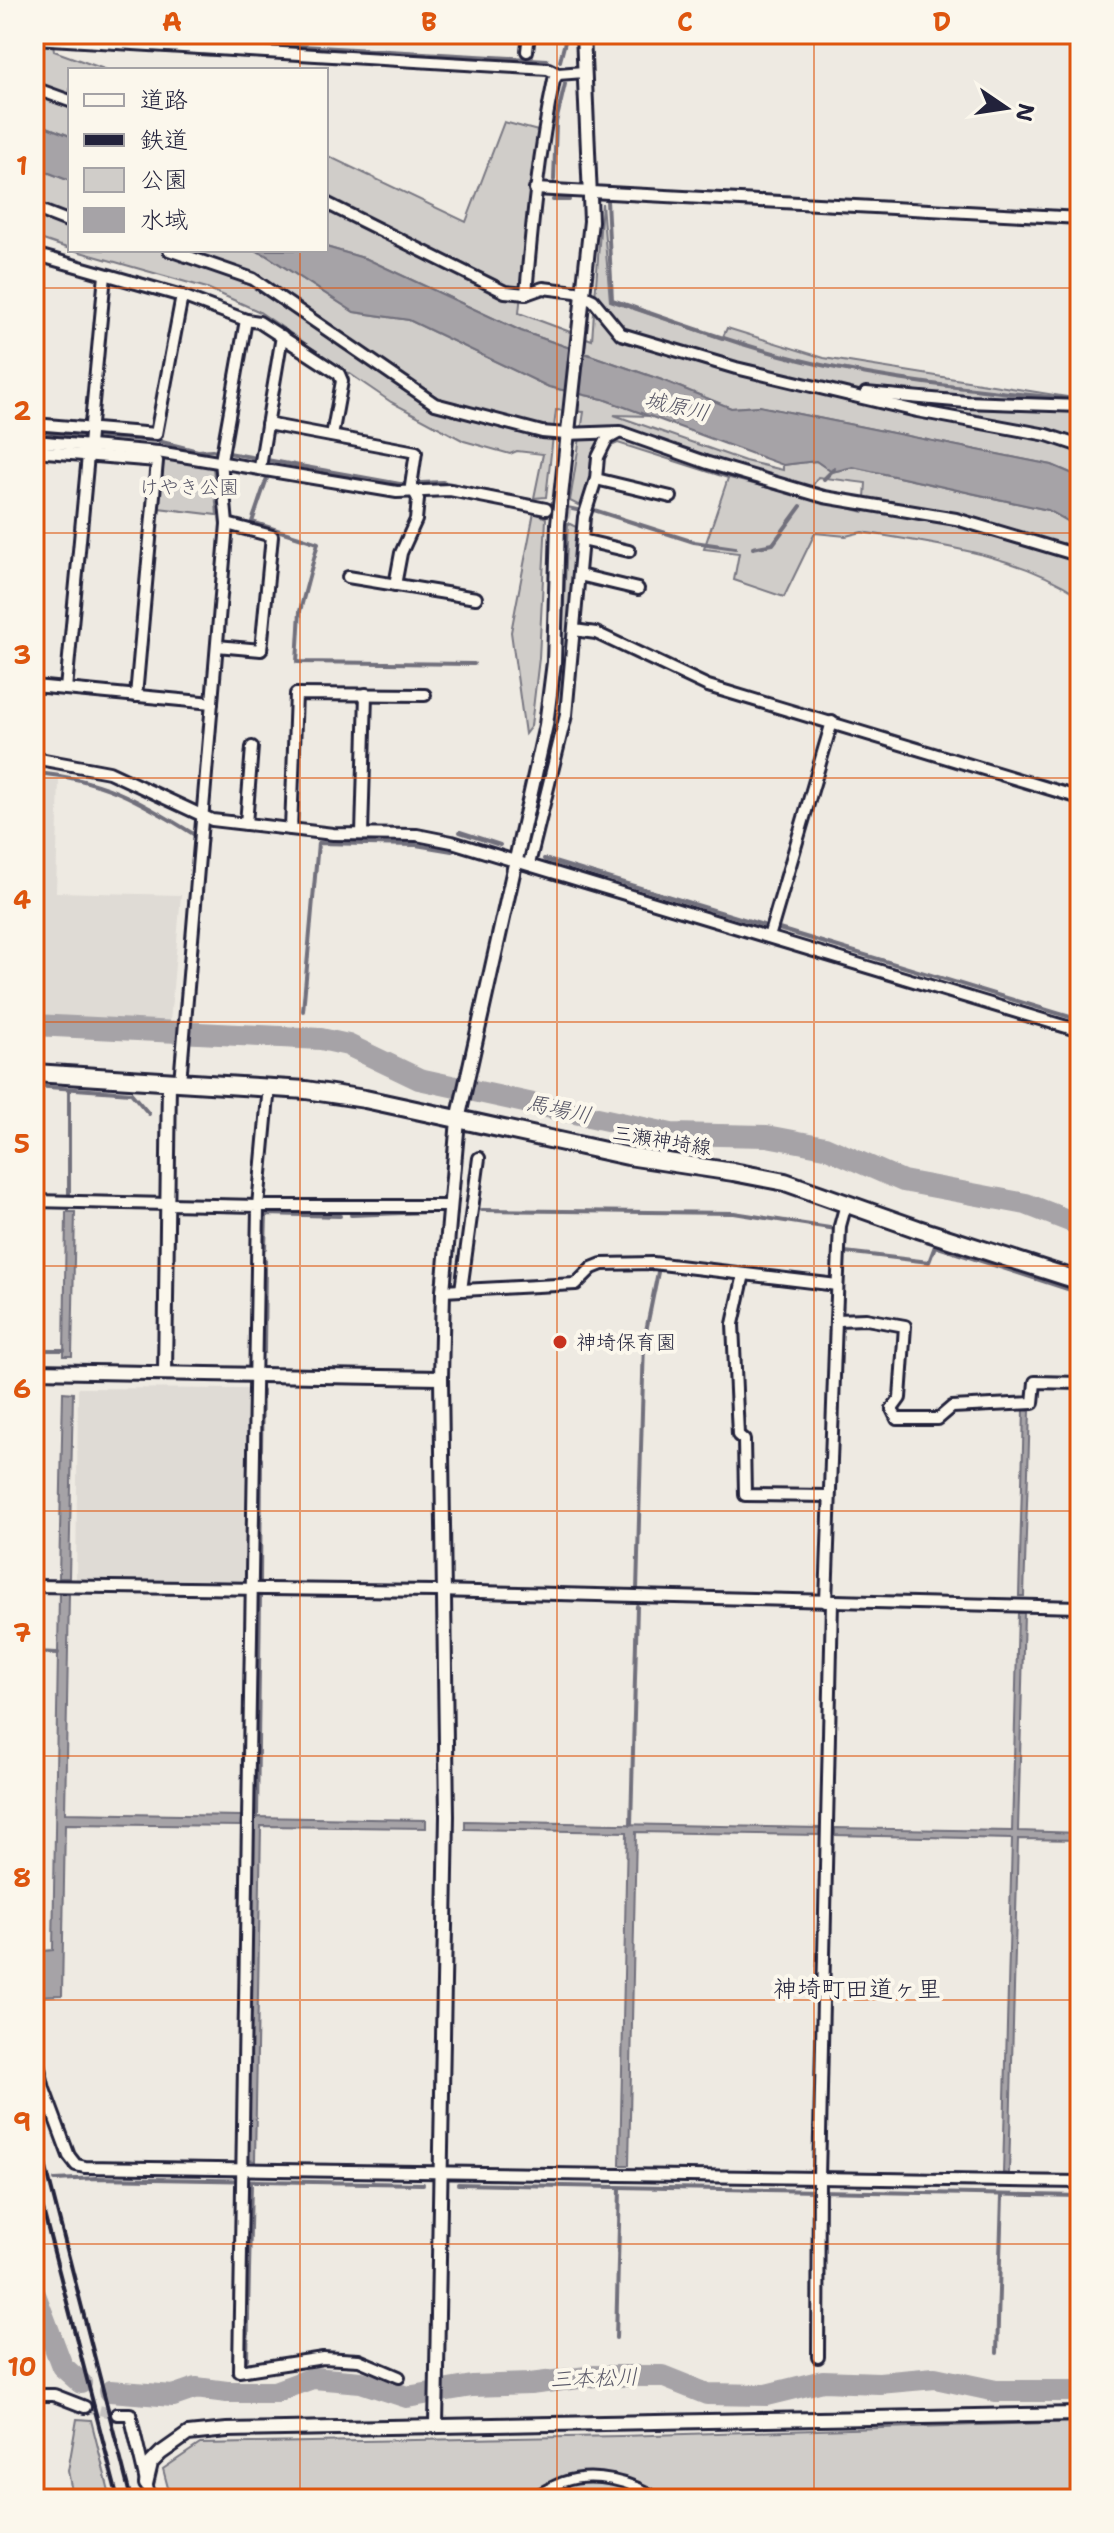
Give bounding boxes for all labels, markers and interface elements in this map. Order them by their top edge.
text: A [162,4,182,39]
text: B [421,4,437,39]
text: C [677,4,693,39]
text: D [933,4,951,39]
legend [68,68,328,252]
north arrow [966,68,1046,148]
text: 道路 [140,84,188,116]
text: N [1009,101,1041,124]
text: 鉄道 [140,124,188,156]
text: 1 [16,148,28,183]
text: 公園 [140,164,188,196]
text: 水域 [140,204,188,236]
water label: 城原川 [642,384,712,428]
text: 2 [13,393,31,428]
park label: けやき公園 [139,474,239,500]
text: 3 [13,637,31,672]
text: 4 [13,882,31,917]
water label: 馬場川 [524,1088,594,1130]
street label: 三瀬神埼線 [611,1119,713,1161]
text: 5 [14,1126,30,1161]
place label: 神埼保育園 [576,1329,676,1355]
marker: 神埼保育園 [551,1333,569,1351]
text: 6 [13,1371,31,1406]
text: 7 [13,1615,31,1650]
text: 8 [13,1860,31,1895]
district label: 神埼町田道ヶ里 [773,1973,941,2005]
text: 9 [13,2104,31,2139]
text: 10 [7,2349,37,2384]
water label: 三本松川 [550,2362,638,2394]

